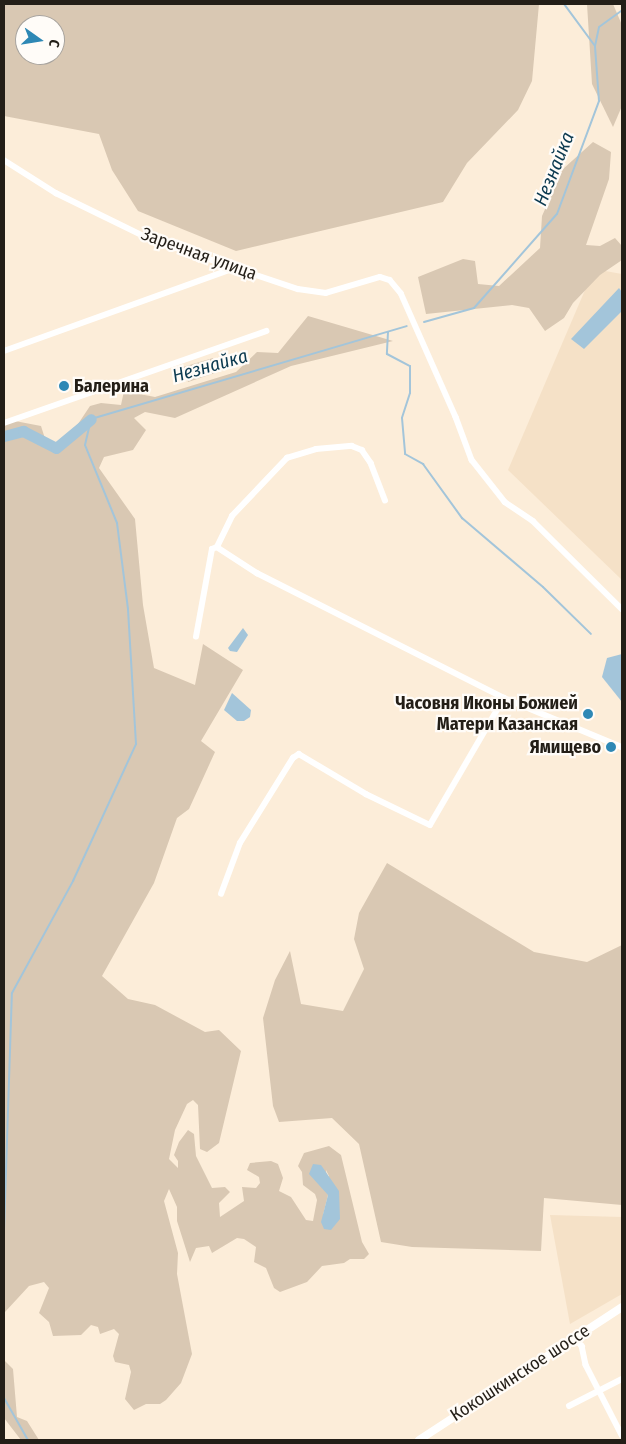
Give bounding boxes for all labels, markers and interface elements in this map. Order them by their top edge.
north arrow [15,15,65,65]
text: С [45,38,63,49]
water label: Незнайка [529,129,579,209]
street label: Заречная улица [138,223,260,285]
water label: Незнайка [170,344,250,388]
place label: Балерина [74,375,149,397]
marker: Балерина [58,380,70,392]
place label: Часовня Иконы Божией Матери Казанская [395,693,578,736]
marker: Часовня Иконы Божией Матери Казанская [582,708,594,720]
place label: Ямищево [530,736,601,758]
marker: Ямищево [605,741,617,753]
street label: Кокошкинское шоссе [446,1320,594,1426]

